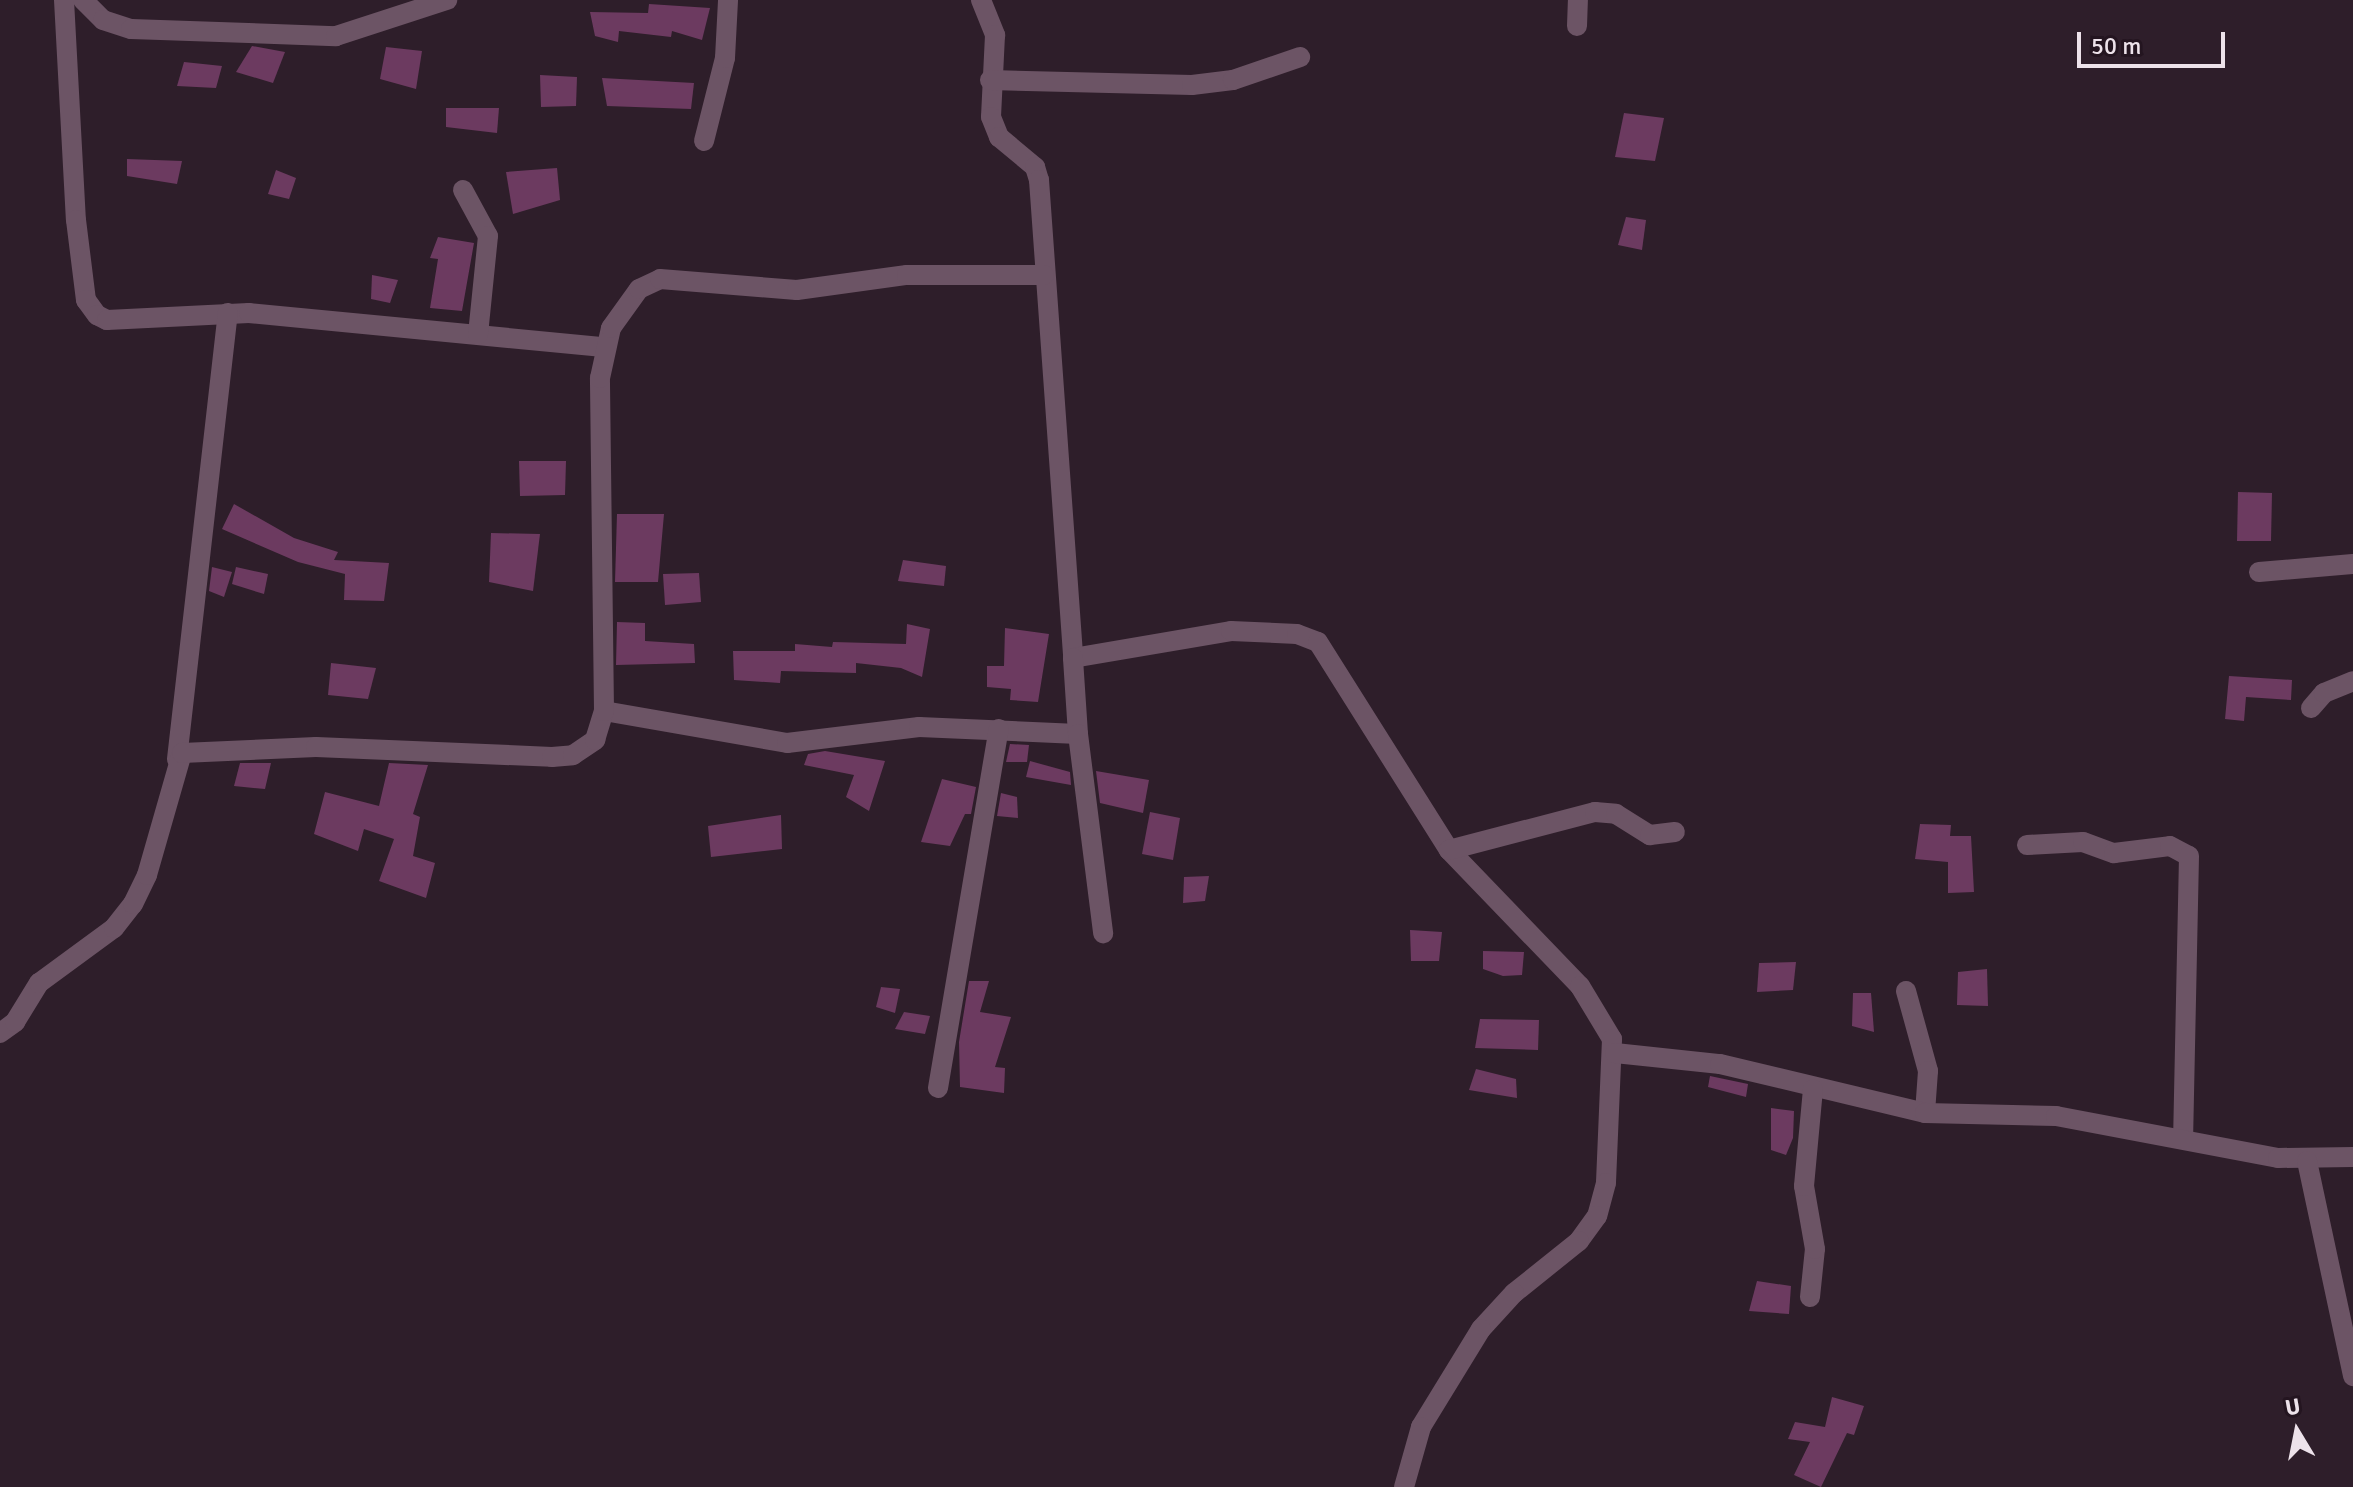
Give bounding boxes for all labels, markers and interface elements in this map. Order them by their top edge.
scale bar [2081,16,2229,66]
text: 50 m [2091,31,2141,61]
north arrow [2257,1391,2337,1471]
text: U [2283,1392,2302,1421]

